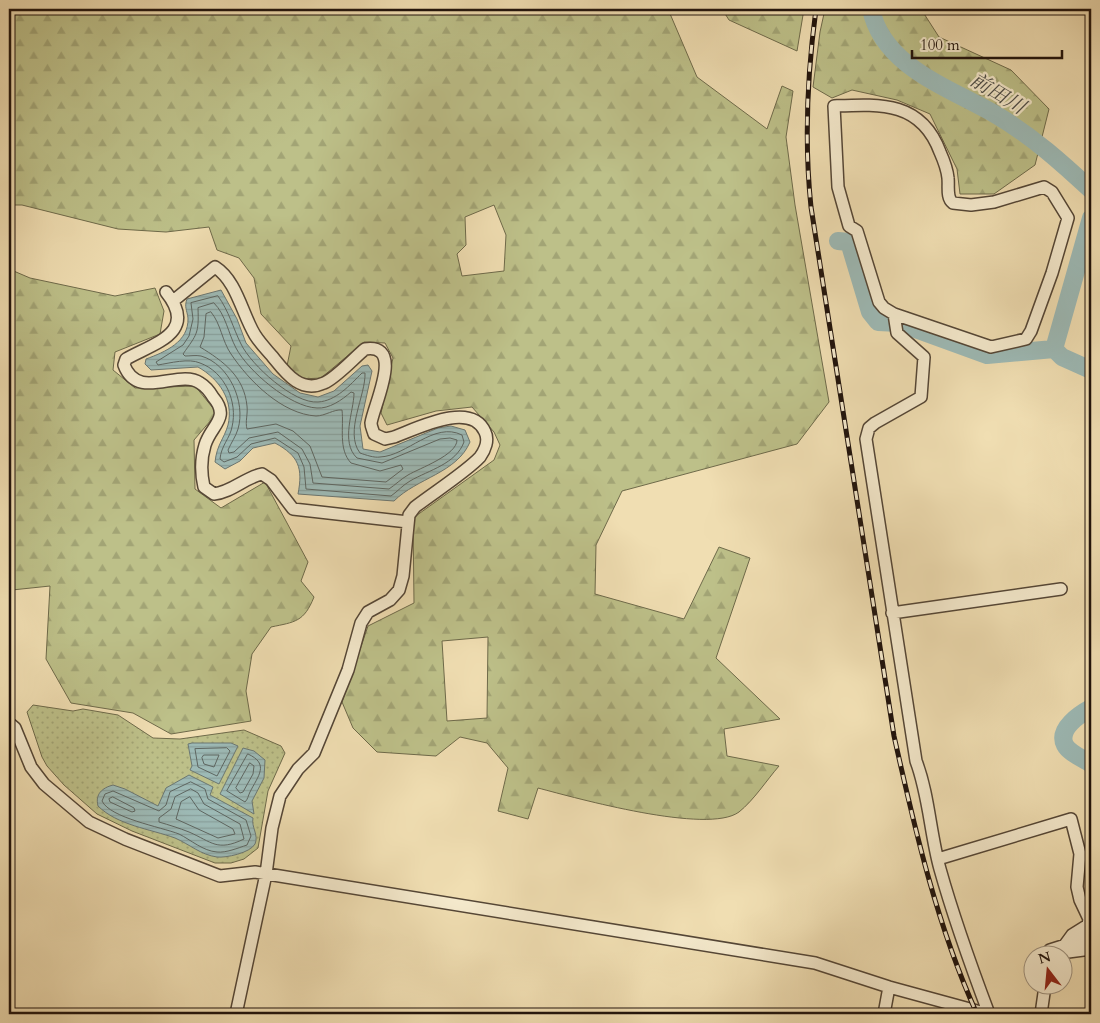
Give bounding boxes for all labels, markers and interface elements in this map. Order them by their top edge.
scale bar [912,28,1062,60]
text: 100 m [920,35,960,55]
water label: 前田川 [965,66,1032,121]
north arrow [1022,946,1072,996]
text: N [1036,947,1053,969]

